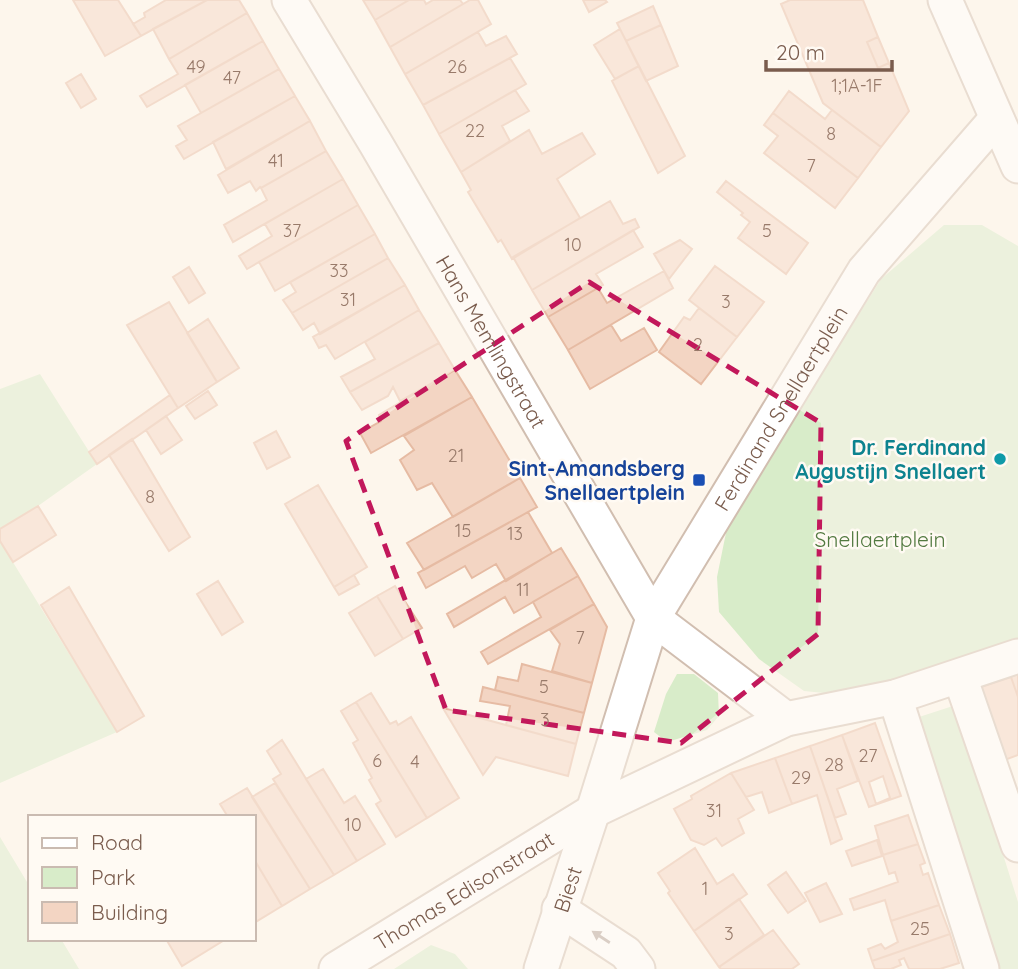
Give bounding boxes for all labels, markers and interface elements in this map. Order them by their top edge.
scale bar [766,28,892,72]
text: 20 m [776,39,825,65]
house number: 49 [186,55,206,78]
house number: 26 [447,55,467,78]
house number: 47 [223,66,241,89]
house number: 1;1A-1F [831,74,883,97]
house number: 22 [465,119,485,142]
house number: 8 [826,122,836,145]
house number: 41 [268,149,284,172]
house number: 7 [806,154,816,177]
house number: 37 [283,219,301,242]
house number: 5 [762,219,772,242]
house number: 10 [564,233,582,256]
street label: Hans Memlingstraat [431,250,552,433]
house number: 33 [330,259,348,282]
house number: 31 [340,288,356,311]
house number: 3 [721,290,731,313]
street label: Ferdinand Snellaertplein [708,301,853,515]
house number: 2 [693,333,703,356]
place label: Dr. Ferdinand Augustijn Snellaert [795,434,986,484]
house number: 21 [448,444,464,467]
marker: Dr. Ferdinand Augustijn Snellaert [992,451,1008,467]
place label: Sint-Amandsberg Snellaertplein [509,455,685,505]
marker: Sint-Amandsberg Snellaertplein [691,472,707,488]
house number: 8 [145,485,155,508]
house number: 15 [455,519,471,542]
house number: 13 [507,522,523,545]
park label: Snellaertplein [814,526,946,552]
house number: 11 [516,578,530,601]
house number: 7 [575,626,585,649]
house number: 5 [539,675,549,698]
house number: 3 [540,708,550,731]
house number: 27 [859,744,877,767]
house number: 6 [372,749,382,772]
house number: 4 [410,750,420,773]
house number: 28 [824,753,844,776]
house number: 29 [791,766,811,789]
house number: 31 [706,799,722,822]
house number: 10 [344,813,362,836]
legend [28,815,256,941]
street label: Thomas Edisonstraat [369,825,558,956]
text: Road [91,829,143,855]
street label: Biest [548,863,587,916]
text: Park [91,864,135,890]
house number: 1 [702,877,708,900]
text: Building [91,899,168,925]
house number: 25 [910,917,930,940]
house number: 3 [724,922,734,945]
one-way arrow [591,930,611,943]

